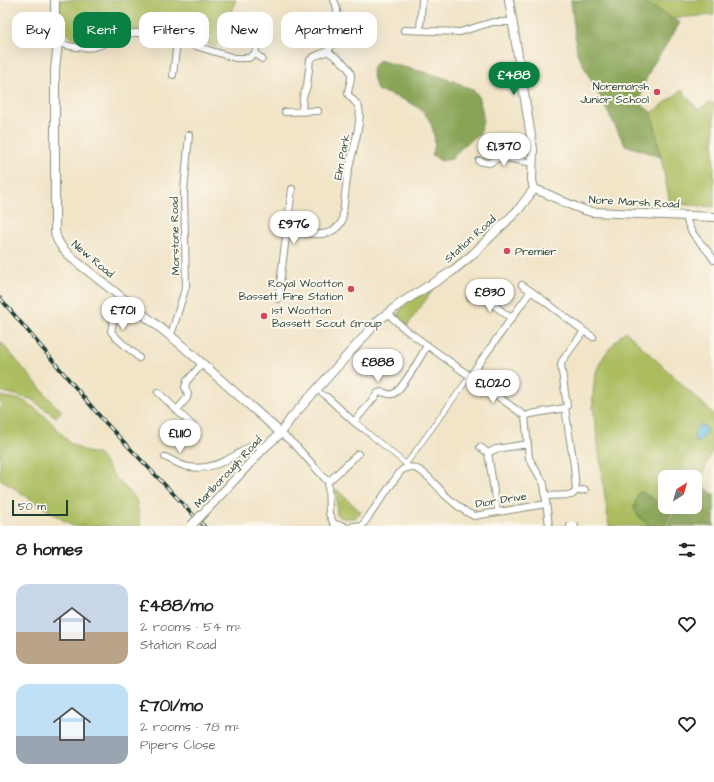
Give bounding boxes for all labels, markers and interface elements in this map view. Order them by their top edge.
chip: Buy [12,12,65,48]
chip: Rent [73,12,131,48]
chip: Filters [139,12,209,48]
chip: New [217,12,273,48]
chip: Apartment [281,12,377,48]
pin: £488 [490,62,538,96]
text: £488 [498,66,530,84]
place label: Noremarsh Junior School [580,79,650,107]
marker: Noremarsh Junior School [652,87,662,97]
street label: Elm Park [330,132,354,181]
pin: £1,370 [471,133,537,167]
text: £1,370 [487,137,521,155]
street label: Nore Marsh Road [588,192,680,212]
street label: Morstone Road [167,196,183,275]
pin: £976 [270,211,318,245]
street label: Station Road [441,212,499,266]
text: £976 [279,215,309,233]
street label: New Road [68,237,118,281]
place label: Premier [515,244,556,259]
marker: Premier [502,246,512,256]
place label: Royal Wootton Bassett Fire Station [239,276,344,304]
pin: £830 [466,279,514,313]
text: £830 [475,283,505,301]
marker: Royal Wootton Bassett Fire Station [346,284,356,294]
pin: £701 [99,297,147,331]
text: £701 [111,301,135,319]
place label: 1st Wootton Bassett Scout Group [272,303,382,331]
marker: 1st Wootton Bassett Scout Group [259,311,269,321]
pin: £888 [354,349,402,383]
text: £888 [362,353,394,371]
pin: £1,020 [460,370,526,404]
text: £1,020 [476,374,510,392]
pin: £1,110 [147,420,213,454]
text: £1,110 [169,424,191,442]
street label: Marlborough Road [191,432,266,512]
north arrow [658,470,702,514]
map controls [658,470,702,514]
street label: Dior Drive [474,489,528,511]
scale bar [12,498,68,517]
text: 50 m [18,499,46,514]
text: 8 homes [16,538,83,562]
icon: filters [676,539,698,561]
text: £488/mo [140,594,213,618]
icon: home [48,600,96,648]
icon: heart [676,613,698,635]
text: 2 rooms · 54 m² [140,618,242,636]
text: Station Road [140,636,216,654]
text: £701/mo [140,694,203,718]
icon: home [48,700,96,748]
icon: heart [676,713,698,735]
text: 2 rooms · 78 m² [140,718,240,736]
text: Pipers Close [140,736,216,754]

